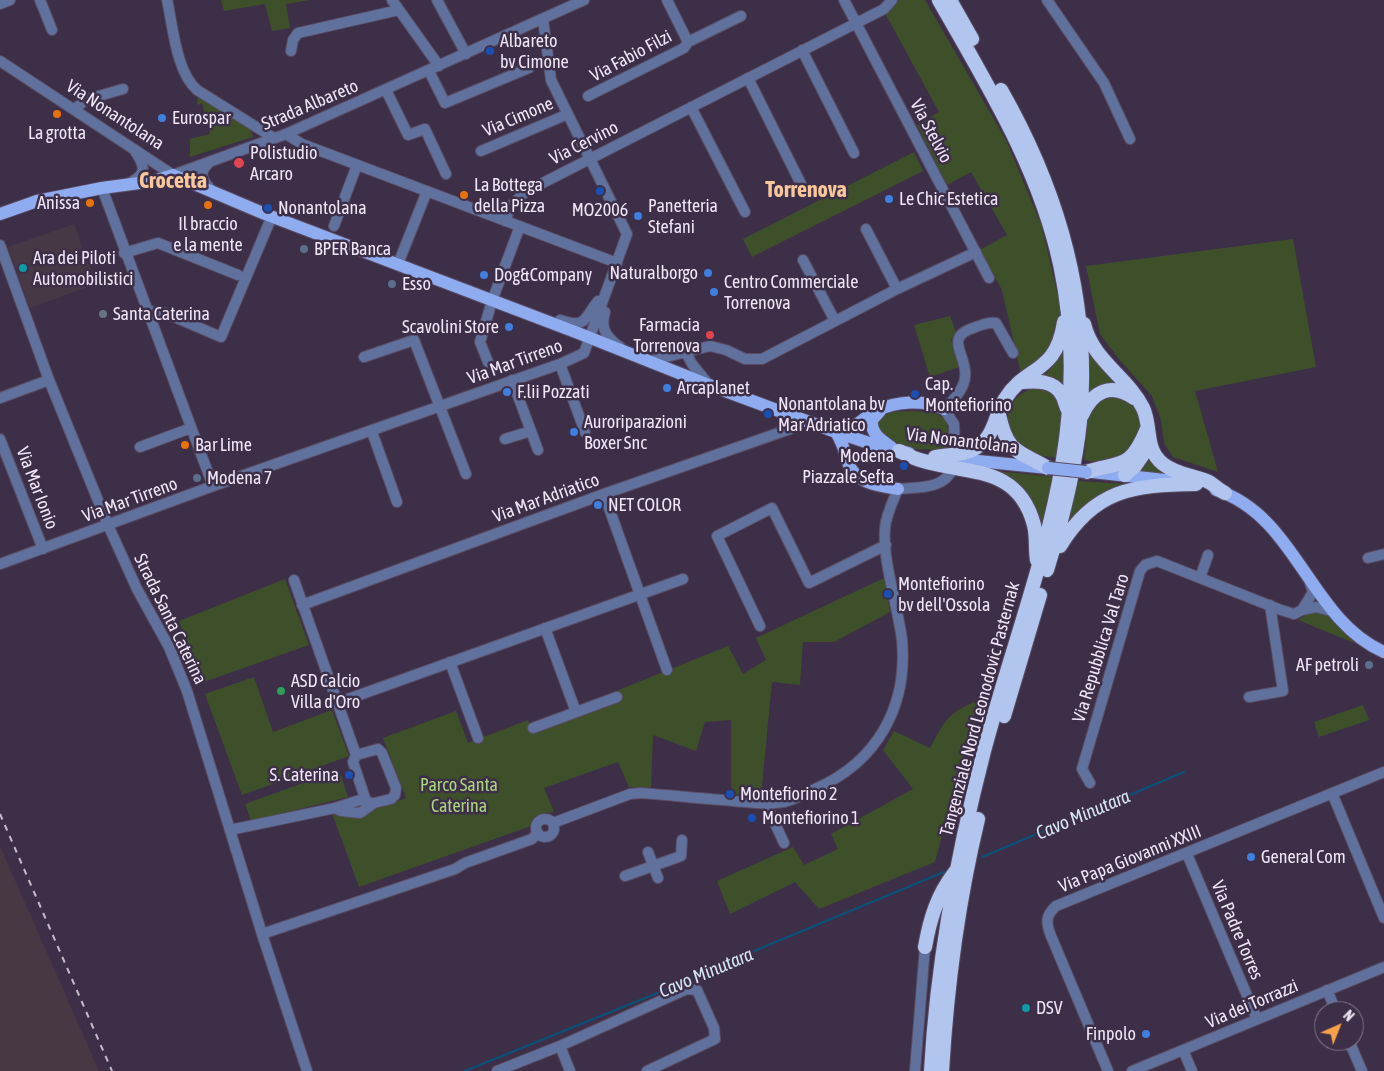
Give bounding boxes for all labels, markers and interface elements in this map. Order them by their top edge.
street label: Via Fabio Filzi [586,25,676,87]
place label: Albareto bv Cimone [500,30,569,72]
marker: Albareto bv Cimone [484,45,496,57]
street label: Via Nonantolana [62,75,168,155]
street label: Strada Albareto [258,75,362,135]
street label: Via Cimone [480,93,556,141]
street label: Via Stelvio [905,95,957,167]
place label: Eurospar [172,107,231,129]
marker: La grotta [51,108,63,120]
marker: Eurospar [156,112,168,124]
street label: Via Cervino [546,117,622,169]
place label: La grotta [28,122,86,144]
place label: Polistudio Arcaro [250,142,317,184]
marker: Polistudio Arcaro [232,156,246,170]
district label: Crocetta [139,168,207,194]
place label: La Bottega della Pizza [474,174,545,216]
district label: Torrenova [765,177,847,203]
marker: MO2006 [594,185,606,197]
place label: Le Chic Estetica [899,188,998,210]
marker: La Bottega della Pizza [458,189,470,201]
place label: Anissa [37,192,80,214]
marker: Le Chic Estetica [883,193,895,205]
place label: Panetteria Stefani [648,195,718,238]
marker: Anissa [84,197,96,209]
place label: Nonantolana [278,197,367,219]
marker: Il braccio e la mente [202,199,214,211]
place label: MO2006 [572,199,628,221]
marker: Nonantolana [262,202,274,214]
marker: Panetteria Stefani [632,210,644,222]
place label: Il braccio e la mente [173,213,243,255]
place label: BPER Banca [314,238,391,260]
marker: BPER Banca [298,243,310,255]
place label: Ara dei Piloti Automobilistici [33,247,133,290]
marker: Ara dei Piloti Automobilistici [17,262,29,274]
place label: Naturalborgo [609,262,698,284]
place label: Dog&Company [494,264,592,286]
marker: Naturalborgo [702,267,714,279]
marker: Dog&Company [478,269,490,281]
place label: Centro Commerciale Torrenova [724,271,858,314]
place label: Esso [402,273,431,295]
marker: Esso [386,278,398,290]
marker: Centro Commerciale Torrenova [708,286,720,298]
place label: Santa Caterina [113,303,210,325]
marker: Santa Caterina [97,308,109,320]
place label: Farmacia Torrenova [633,314,700,356]
place label: Scavolini Store [402,316,499,338]
marker: Scavolini Store [503,321,515,333]
marker: Farmacia Torrenova [704,329,716,341]
street label: Via Mar Tirreno [464,335,566,389]
place label: Cap. Montefiorino [925,373,1012,416]
place label: Arcaplanet [677,377,750,399]
place label: F.lii Pozzati [517,381,590,403]
marker: Arcaplanet [661,382,673,394]
marker: F.lii Pozzati [501,386,513,398]
marker: Cap. Montefiorino [909,388,921,400]
place label: Nonantolana bv Mar Adriatico [778,393,885,436]
marker: Nonantolana bv Mar Adriatico [762,408,774,420]
place label: Auroriparazioni Boxer Snc [584,411,687,454]
street label: Via Nonantolana [905,423,1019,459]
marker: Auroriparazioni Boxer Snc [568,426,580,438]
place label: Bar Lime [195,434,252,456]
marker: Bar Lime [179,439,191,451]
street label: Via Mar Ionio [11,444,63,532]
place label: Modena Piazzale Sefta [802,445,894,488]
marker: Modena Piazzale Sefta [898,460,910,472]
place label: Modena 7 [207,467,272,489]
street label: Via Mar Adriatico [490,469,602,527]
marker: Modena 7 [191,472,203,484]
street label: Via Mar Tirreno [79,473,181,527]
place label: NET COLOR [608,494,681,516]
marker: NET COLOR [592,499,604,511]
street label: Strada Santa Caterina [129,550,211,688]
street label: Via Repubblica Val Taro [1068,571,1134,725]
place label: Montefiorino bv dell'Ossola [898,573,990,616]
street label: Tangenziale Nord Leonodovic Pasternak [936,579,1024,839]
marker: Montefiorino bv dell'Ossola [882,588,894,600]
place label: AF petroli [1296,654,1359,676]
marker: AF petroli [1363,659,1375,671]
place label: ASD Calcio Villa d'Oro [291,670,360,712]
marker: ASD Calcio Villa d'Oro [275,685,287,697]
place label: S. Caterina [270,764,339,786]
marker: S. Caterina [343,769,355,781]
park label: Parco Santa Caterina [420,774,498,816]
place label: Montefiorino 2 [740,783,838,805]
water label: Cavo Minutara [1033,785,1133,845]
marker: Montefiorino 2 [724,788,736,800]
place label: Montefiorino 1 [762,807,860,829]
marker: Montefiorino 1 [746,812,758,824]
street label: Via Papa Giovanni XXIII [1056,821,1204,897]
place label: General Com [1261,846,1346,868]
marker: General Com [1245,851,1257,863]
street label: Via Padre Torres [1206,877,1268,983]
water label: Cavo Minutara [656,943,756,1003]
street label: Via dei Torrazzi [1203,975,1301,1033]
place label: DSV [1036,997,1062,1019]
north arrow [1314,1001,1364,1051]
marker: DSV [1020,1002,1032,1014]
text: N [1340,1007,1357,1025]
place label: Finpolo [1086,1023,1136,1045]
marker: Finpolo [1140,1028,1152,1040]

